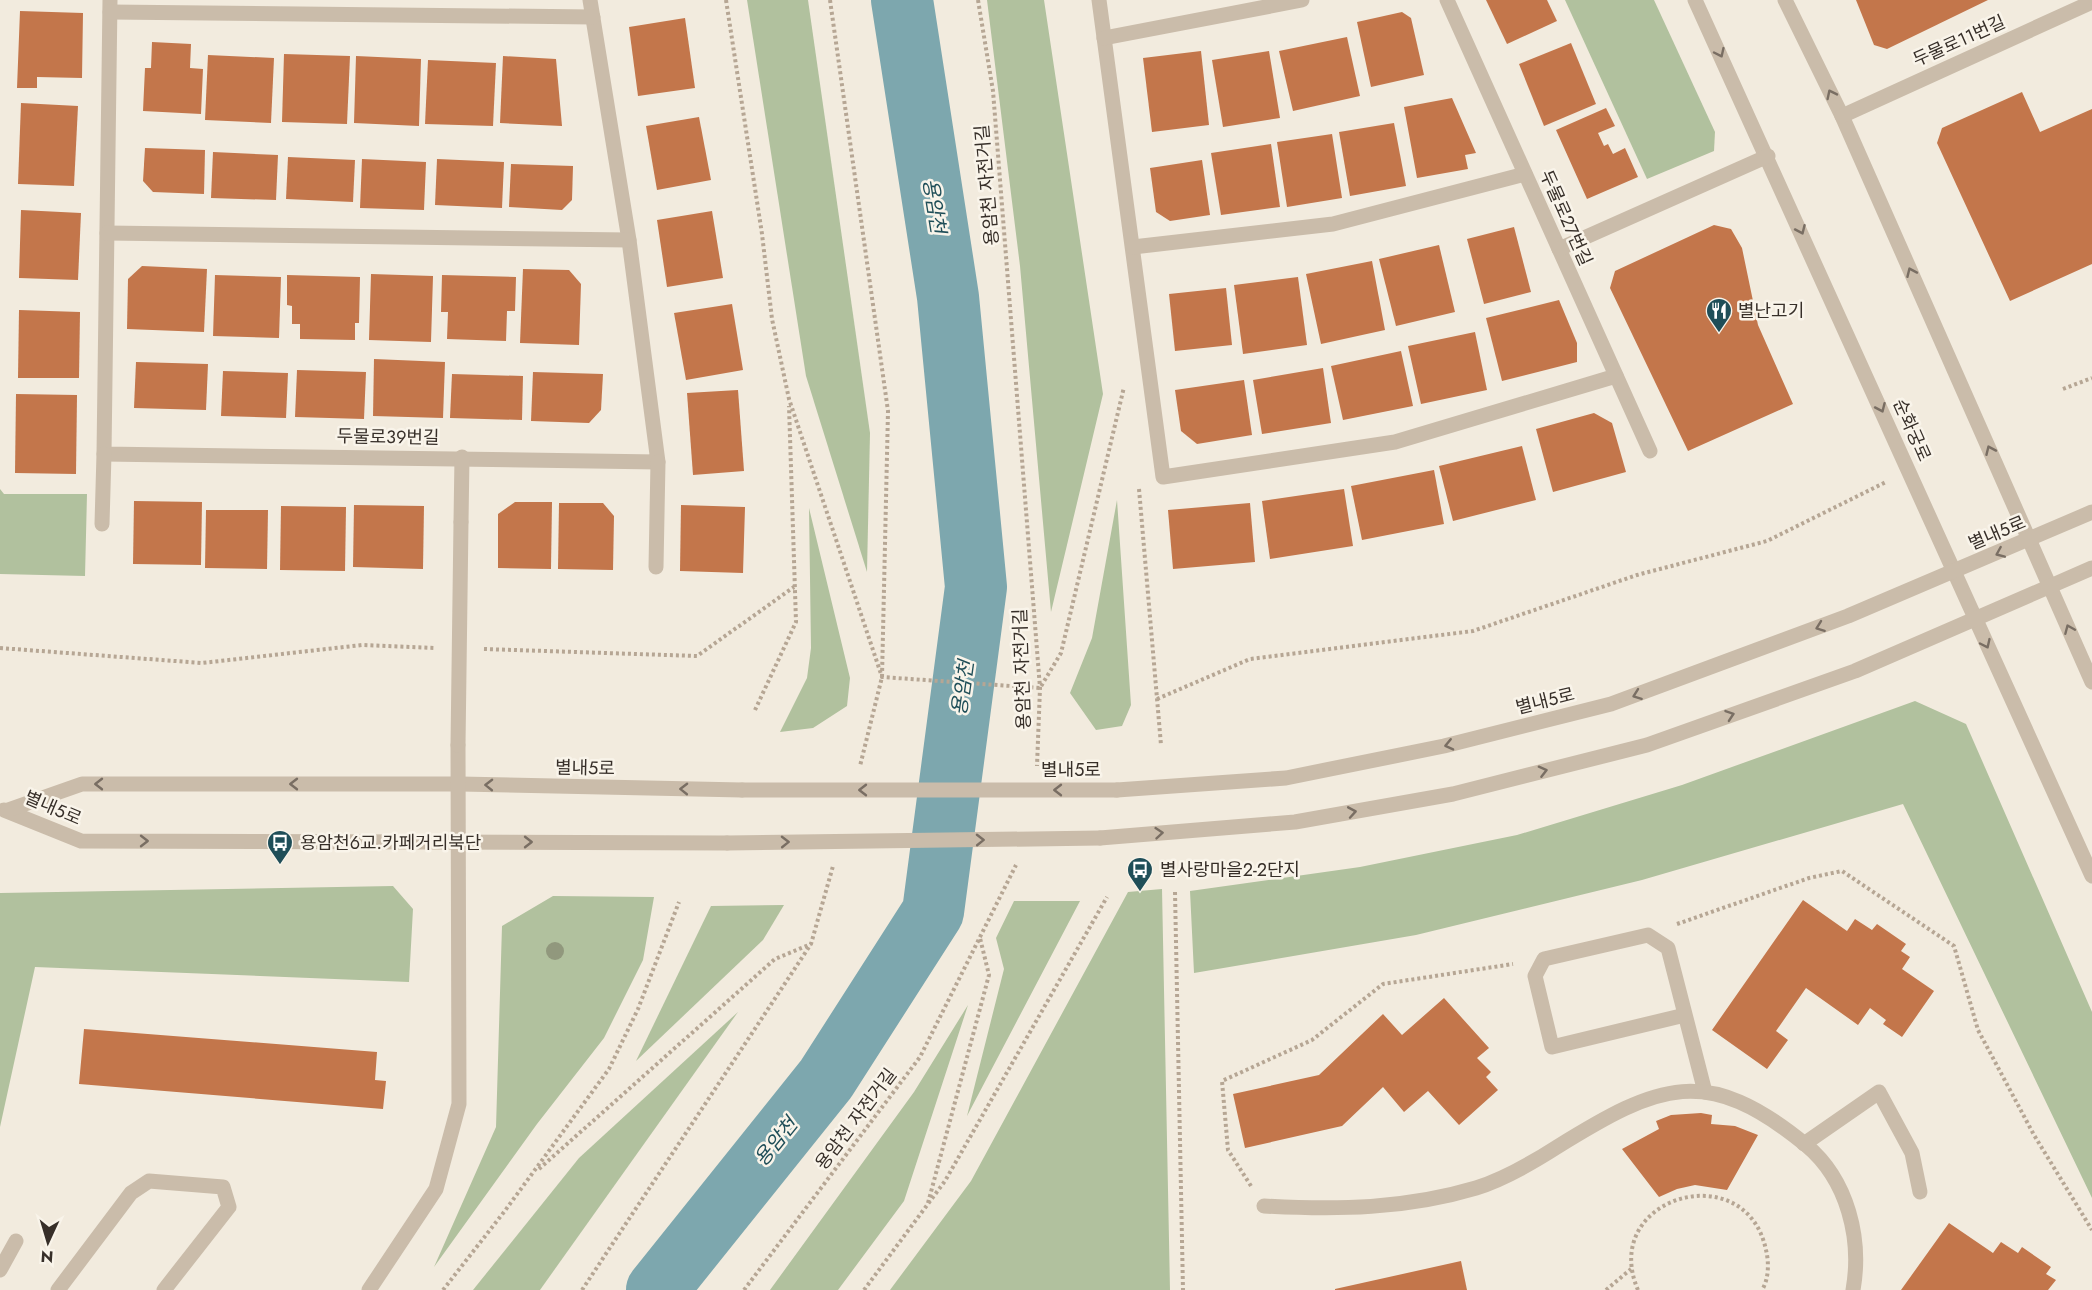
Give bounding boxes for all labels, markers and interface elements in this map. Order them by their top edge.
street label: 두물로11번길 [1908,9,2010,73]
one-way arrow [1712,47,1724,58]
one-way arrow [1827,90,1838,101]
street label: 용암천 자전거길 [969,123,1005,247]
street label: 두물로27번길 [1533,166,1599,270]
water label: 용암천 [915,176,953,238]
one-way arrow [1794,224,1806,235]
one-way arrow [1906,268,1918,279]
restaurant icon: 별난고기 [1704,296,1734,334]
place label: 별난고기 [1738,298,1804,324]
street label: 순화궁로 [1887,394,1937,466]
one-way arrow [1874,402,1886,413]
street label: 두물로39번길 [336,423,440,451]
one-way arrow [1985,446,1997,457]
street label: 별내5로 [1964,509,2030,557]
one-way arrow [1996,546,2007,558]
street label: 용암천 자전거길 [1007,608,1037,730]
one-way arrow [1815,619,1826,632]
one-way arrow [2064,624,2076,635]
one-way arrow [1978,638,1990,649]
water label: 용암천 [945,656,982,717]
street label: 별내5로 [1513,681,1577,721]
one-way arrow [1632,687,1643,700]
one-way arrow [1724,710,1734,723]
one-way arrow [1444,737,1454,750]
street label: 별내5로 [555,754,615,782]
street label: 별내5로 [1041,757,1101,783]
one-way arrow [1538,766,1548,779]
one-way arrow [94,778,103,790]
one-way arrow [289,778,298,790]
one-way arrow [484,779,493,791]
one-way arrow [679,783,688,795]
street label: 별내5로 [20,784,86,832]
one-way arrow [859,784,868,796]
one-way arrow [1054,784,1063,796]
one-way arrow [1347,806,1357,819]
one-way arrow [1154,827,1163,840]
bus stop icon: 용암천6교.카페거리북단 [265,828,295,866]
place label: 용암천6교.카페거리북단 [300,830,481,856]
one-way arrow [976,833,985,846]
one-way arrow [140,835,149,847]
one-way arrow [524,836,533,848]
one-way arrow [781,836,790,849]
bus stop icon: 별사랑마을2-2단지 [1125,855,1155,893]
place label: 별사랑마을2-2단지 [1160,857,1300,883]
street label: 용암천 자전거길 [809,1063,903,1175]
water label: 용암천 [747,1109,806,1173]
north arrow [18,1212,78,1272]
text: N [40,1245,54,1268]

